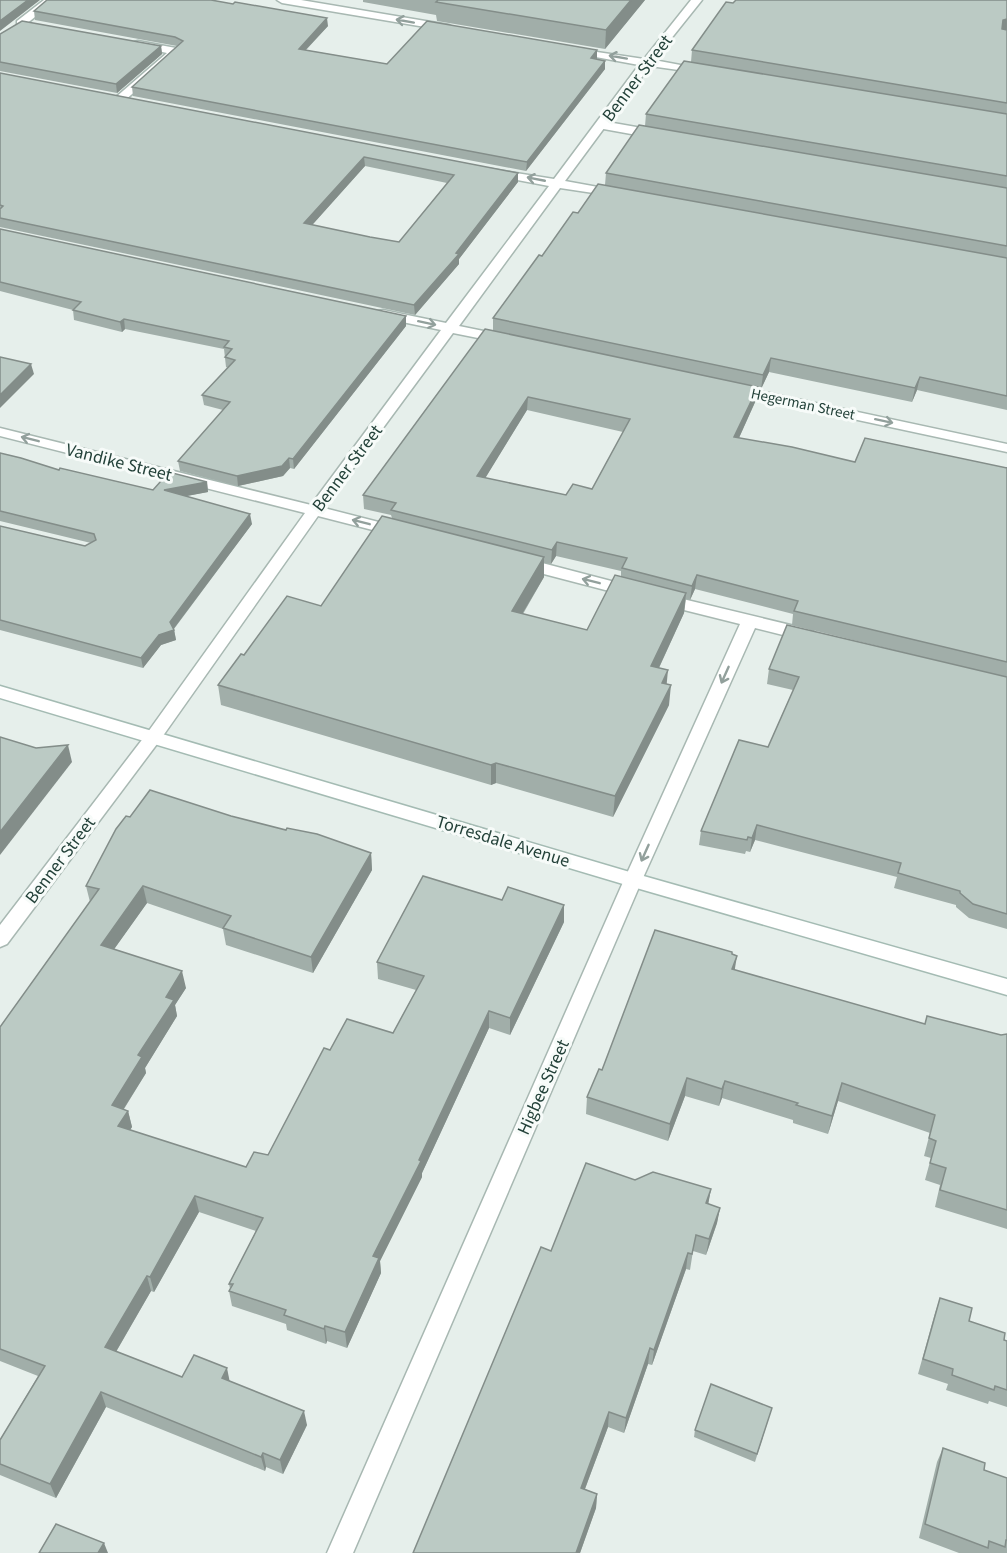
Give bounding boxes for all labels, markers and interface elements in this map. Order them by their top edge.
one-way arrow [396,15,415,26]
street label: Benner Street [596,30,678,127]
one-way arrow [609,51,628,62]
one-way arrow [527,173,547,184]
one-way arrow [417,318,436,329]
street label: Hegerman Street [749,383,857,426]
one-way arrow [875,416,894,428]
street label: Benner Street [306,420,388,517]
one-way arrow [20,433,39,445]
street label: Vandike Street [63,437,175,488]
one-way arrow [352,516,371,527]
one-way arrow [582,575,601,586]
one-way arrow [719,666,730,684]
street label: Torresdale Avenue [433,809,573,874]
street label: Benner Street [19,812,101,909]
one-way arrow [639,843,651,861]
street label: Higbee Street [511,1036,576,1139]

